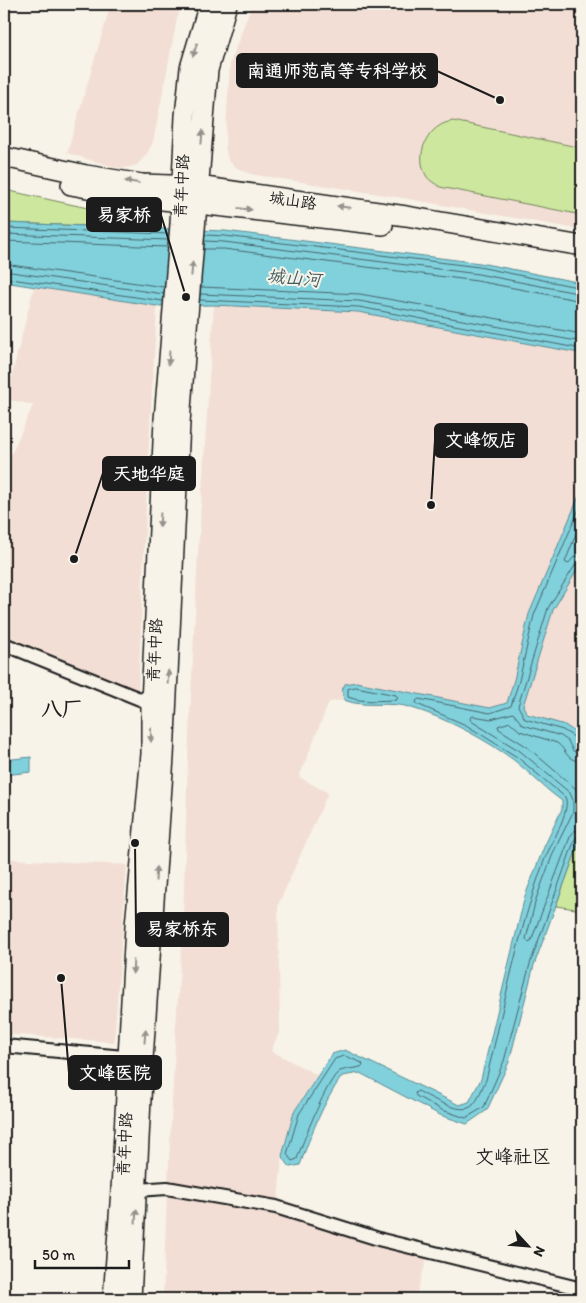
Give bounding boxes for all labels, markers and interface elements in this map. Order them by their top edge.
one-way arrow [191,43,199,58]
callout: 南通师范高等专科学校 [237,54,437,87]
text: 南通师范高等专科学校 [247,60,427,82]
one-way arrow [198,129,206,145]
street label: 青年中路 [170,154,193,218]
one-way arrow [124,178,140,186]
street label: 城山路 [268,188,318,213]
callout: 易家桥 [87,198,161,231]
one-way arrow [336,203,352,211]
text: 易家桥 [97,204,151,226]
one-way arrow [238,205,254,213]
one-way arrow [188,261,196,277]
water label: 城山河 [266,265,325,292]
one-way arrow [164,350,172,366]
callout: 文峰饭店 [435,424,527,457]
text: 文峰饭店 [445,429,517,451]
callout: 天地华庭 [103,457,195,490]
text: 天地华庭 [113,463,185,485]
one-way arrow [155,513,163,529]
street label: 青年中路 [143,618,166,682]
one-way arrow [165,668,173,684]
district label: 八厂 [41,696,83,721]
one-way arrow [147,727,155,743]
one-way arrow [152,865,160,881]
callout: 易家桥东 [136,913,228,946]
text: 易家桥东 [146,918,218,940]
one-way arrow [129,959,137,975]
one-way arrow [141,1028,149,1044]
callout: 文峰医院 [69,1056,161,1089]
text: 文峰医院 [79,1062,151,1084]
street label: 青年中路 [113,1112,136,1176]
district label: 文峰社区 [475,1145,551,1168]
one-way arrow [132,1207,140,1223]
north arrow [504,1220,554,1270]
scale bar [35,1238,129,1270]
text: N [530,1244,549,1259]
text: 50 m [42,1246,75,1264]

